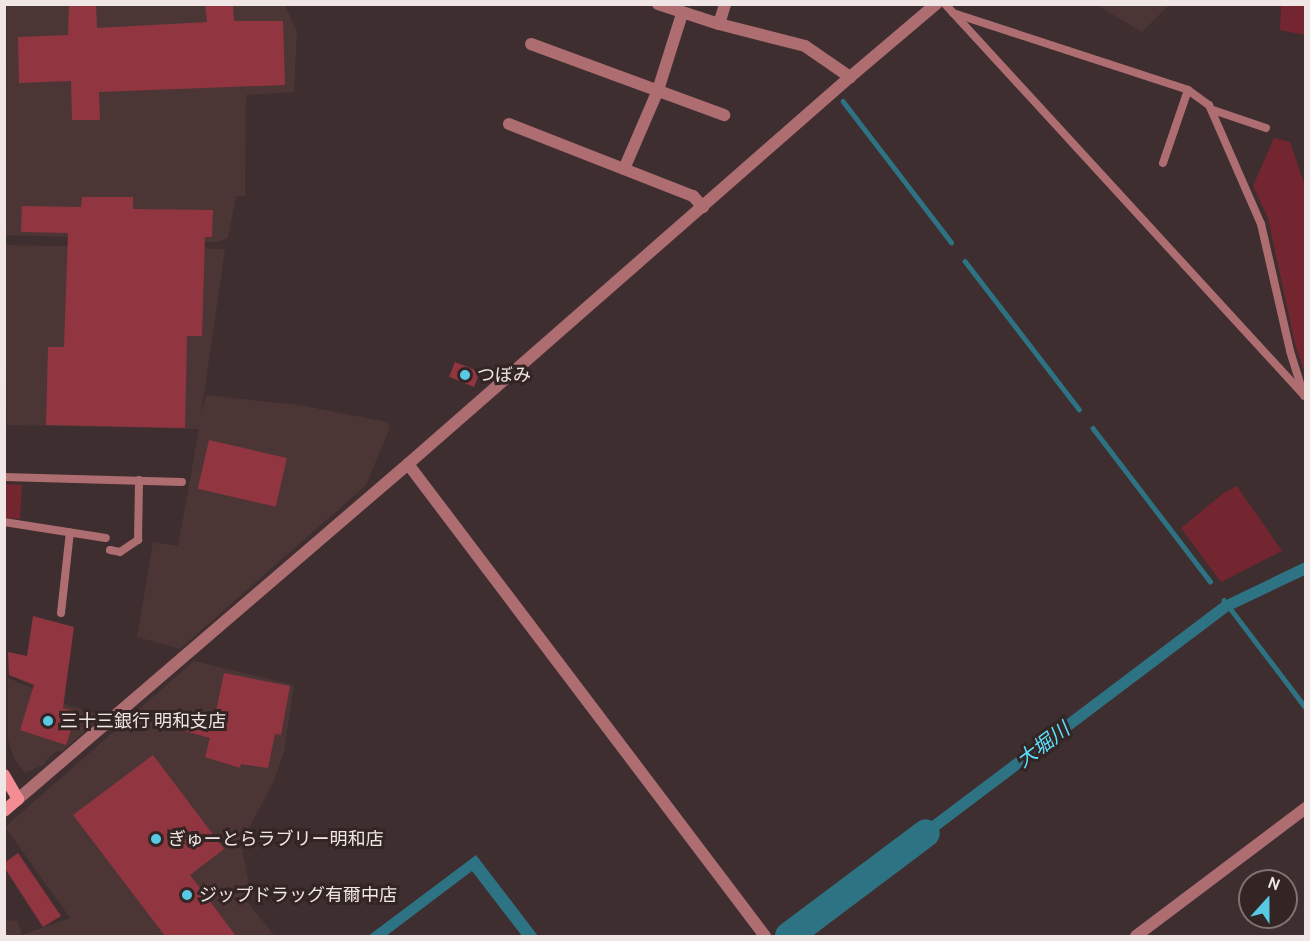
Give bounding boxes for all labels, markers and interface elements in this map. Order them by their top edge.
place label: つぼみ [477,364,531,386]
marker: つぼみ [458,368,472,382]
place label: 三十三銀行 明和支店 [60,710,226,732]
marker: 三十三銀行 明和支店 [41,714,55,728]
water label: 大堀川 [1012,717,1074,773]
place label: ぎゅーとらラブリー明和店 [168,828,384,850]
marker: ぎゅーとらラブリー明和店 [149,832,163,846]
north arrow [1238,869,1298,929]
text: N [1265,873,1283,894]
place label: ジップドラッグ有爾中店 [199,884,397,906]
marker: ジップドラッグ有爾中店 [180,888,194,902]

